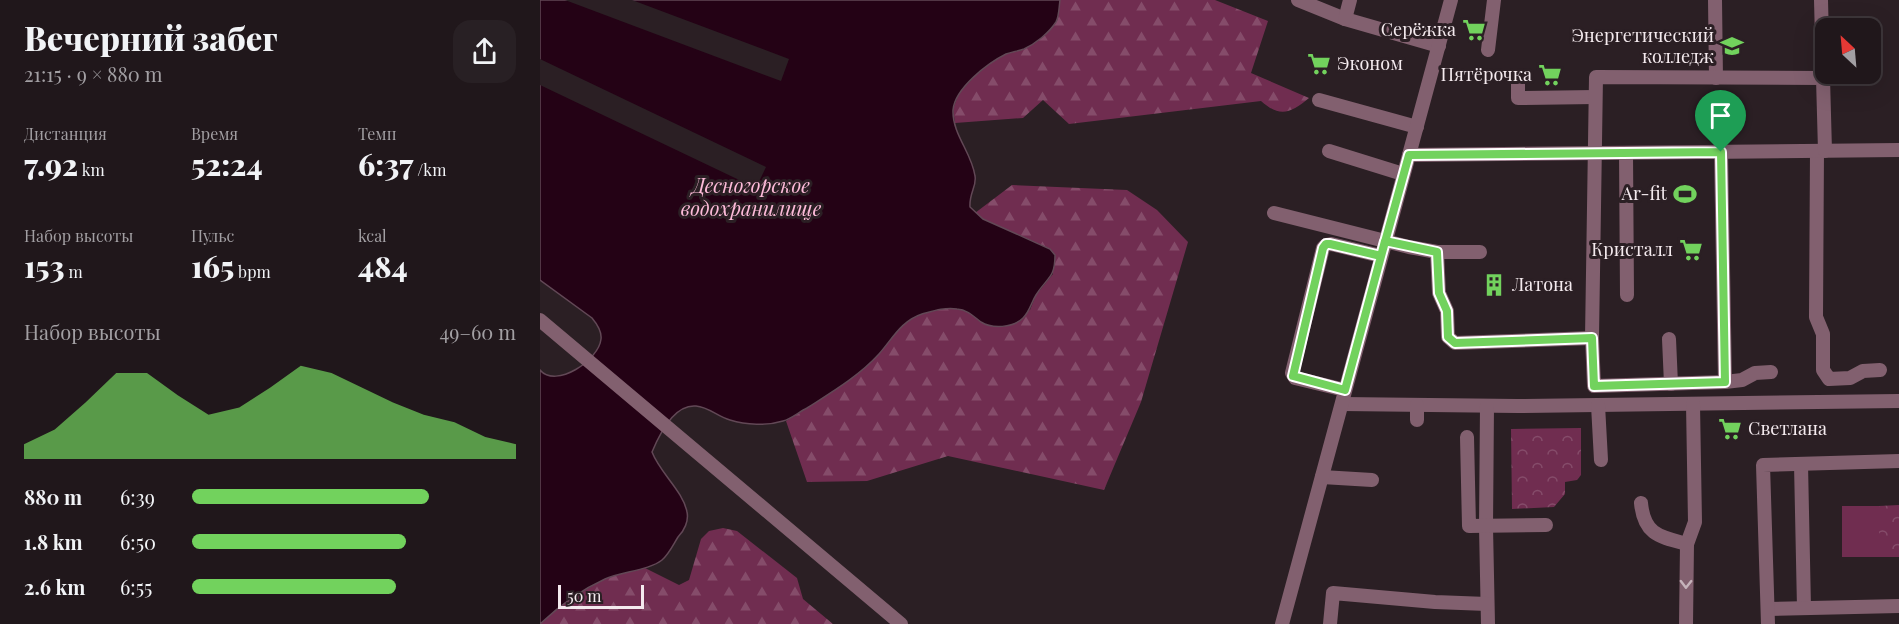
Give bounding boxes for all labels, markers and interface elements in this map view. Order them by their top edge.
text: Вечерний забег [24,15,278,59]
place label: Серёжка [1381,17,1456,41]
supermarket icon: Серёжка [1461,17,1487,43]
north arrow [1815,18,1881,84]
map controls [1815,18,1881,84]
button: share [453,20,516,83]
place label: Энергетический колледж [1571,23,1714,68]
school or university icon: Энергетический колледж [1719,33,1745,59]
supermarket icon: Эконом [1306,51,1332,77]
place label: Эконом [1337,51,1403,75]
text: 21:15 · 9 × 880 m [24,60,163,87]
place label: Пятёрочка [1441,62,1532,86]
supermarket icon: Пятёрочка [1537,62,1563,88]
pin [1695,90,1746,152]
icon: arrive [1704,99,1737,132]
text: Дистанция [24,123,107,144]
text: Время [191,123,238,144]
text: Темп [358,123,396,144]
text: 7.92 [24,144,78,184]
text: 52:24 [191,144,263,184]
text: 6:37 [358,144,413,184]
text: km [78,159,105,180]
text: /km [413,159,446,180]
water label: Десногорское водохранилище [681,171,822,221]
place label: Ar-fit [1621,181,1668,205]
sports icon: Ar-fit [1672,181,1698,207]
text: Набор высоты [24,225,133,246]
text: Пульс [191,225,234,246]
text: kcal [358,225,387,246]
place label: Кристалл [1591,237,1673,261]
supermarket icon: Кристалл [1678,237,1704,263]
text: 153 [24,246,65,286]
text: 165 [191,246,234,286]
text: 484 [358,246,408,286]
text: m [65,261,83,282]
text: bpm [234,261,271,282]
building icon: Латона [1481,272,1507,298]
place label: Латона [1511,272,1573,296]
text: Набор высоты [24,318,161,345]
text: 49–60 m [439,318,516,345]
supermarket icon: Светлана [1717,416,1743,442]
place label: Светлана [1748,416,1827,440]
text: 880 m [24,483,82,510]
text: 6:39 [120,483,155,510]
text: 1.8 km [24,528,83,555]
text: 6:50 [120,528,156,555]
text: 2.6 km [24,573,85,600]
text: 6:55 [120,573,152,600]
one-way arrow [1680,579,1692,588]
scale bar [558,582,644,610]
text: 50 m [567,585,601,606]

